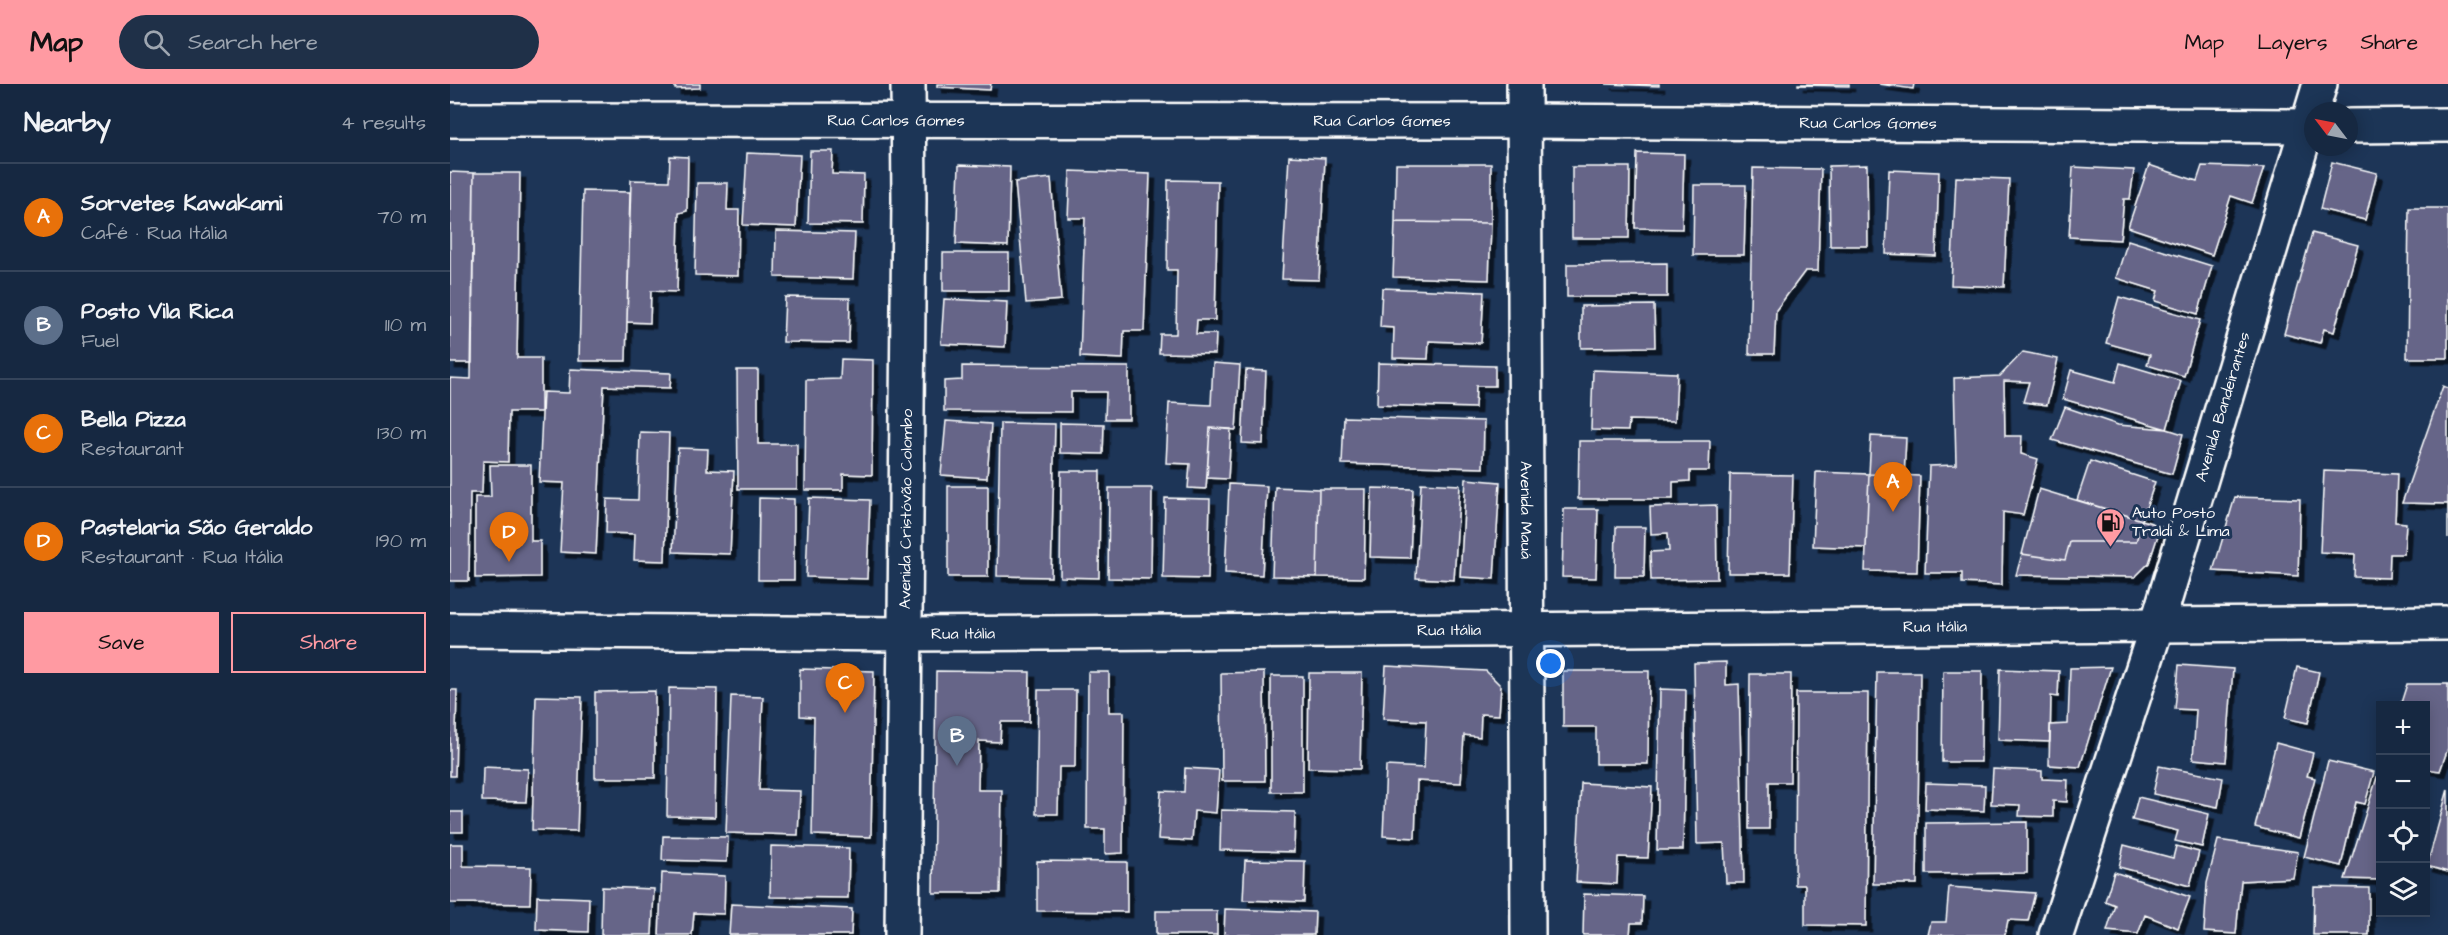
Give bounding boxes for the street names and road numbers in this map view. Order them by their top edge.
street label: Rua Carlos Gomes [827,109,965,131]
street label: Rua Carlos Gomes [1313,110,1451,132]
street label: Rua Carlos Gomes [1799,112,1937,135]
street label: Avenida Bandeirantes [2190,329,2256,484]
street label: Avenida Cristóvão Colombo [894,409,918,609]
street label: Avenida Mauá [1515,461,1537,559]
street label: Rua Itália [1903,615,1967,638]
street label: Rua Itália [1417,619,1481,641]
street label: Rua Itália [931,622,995,645]

